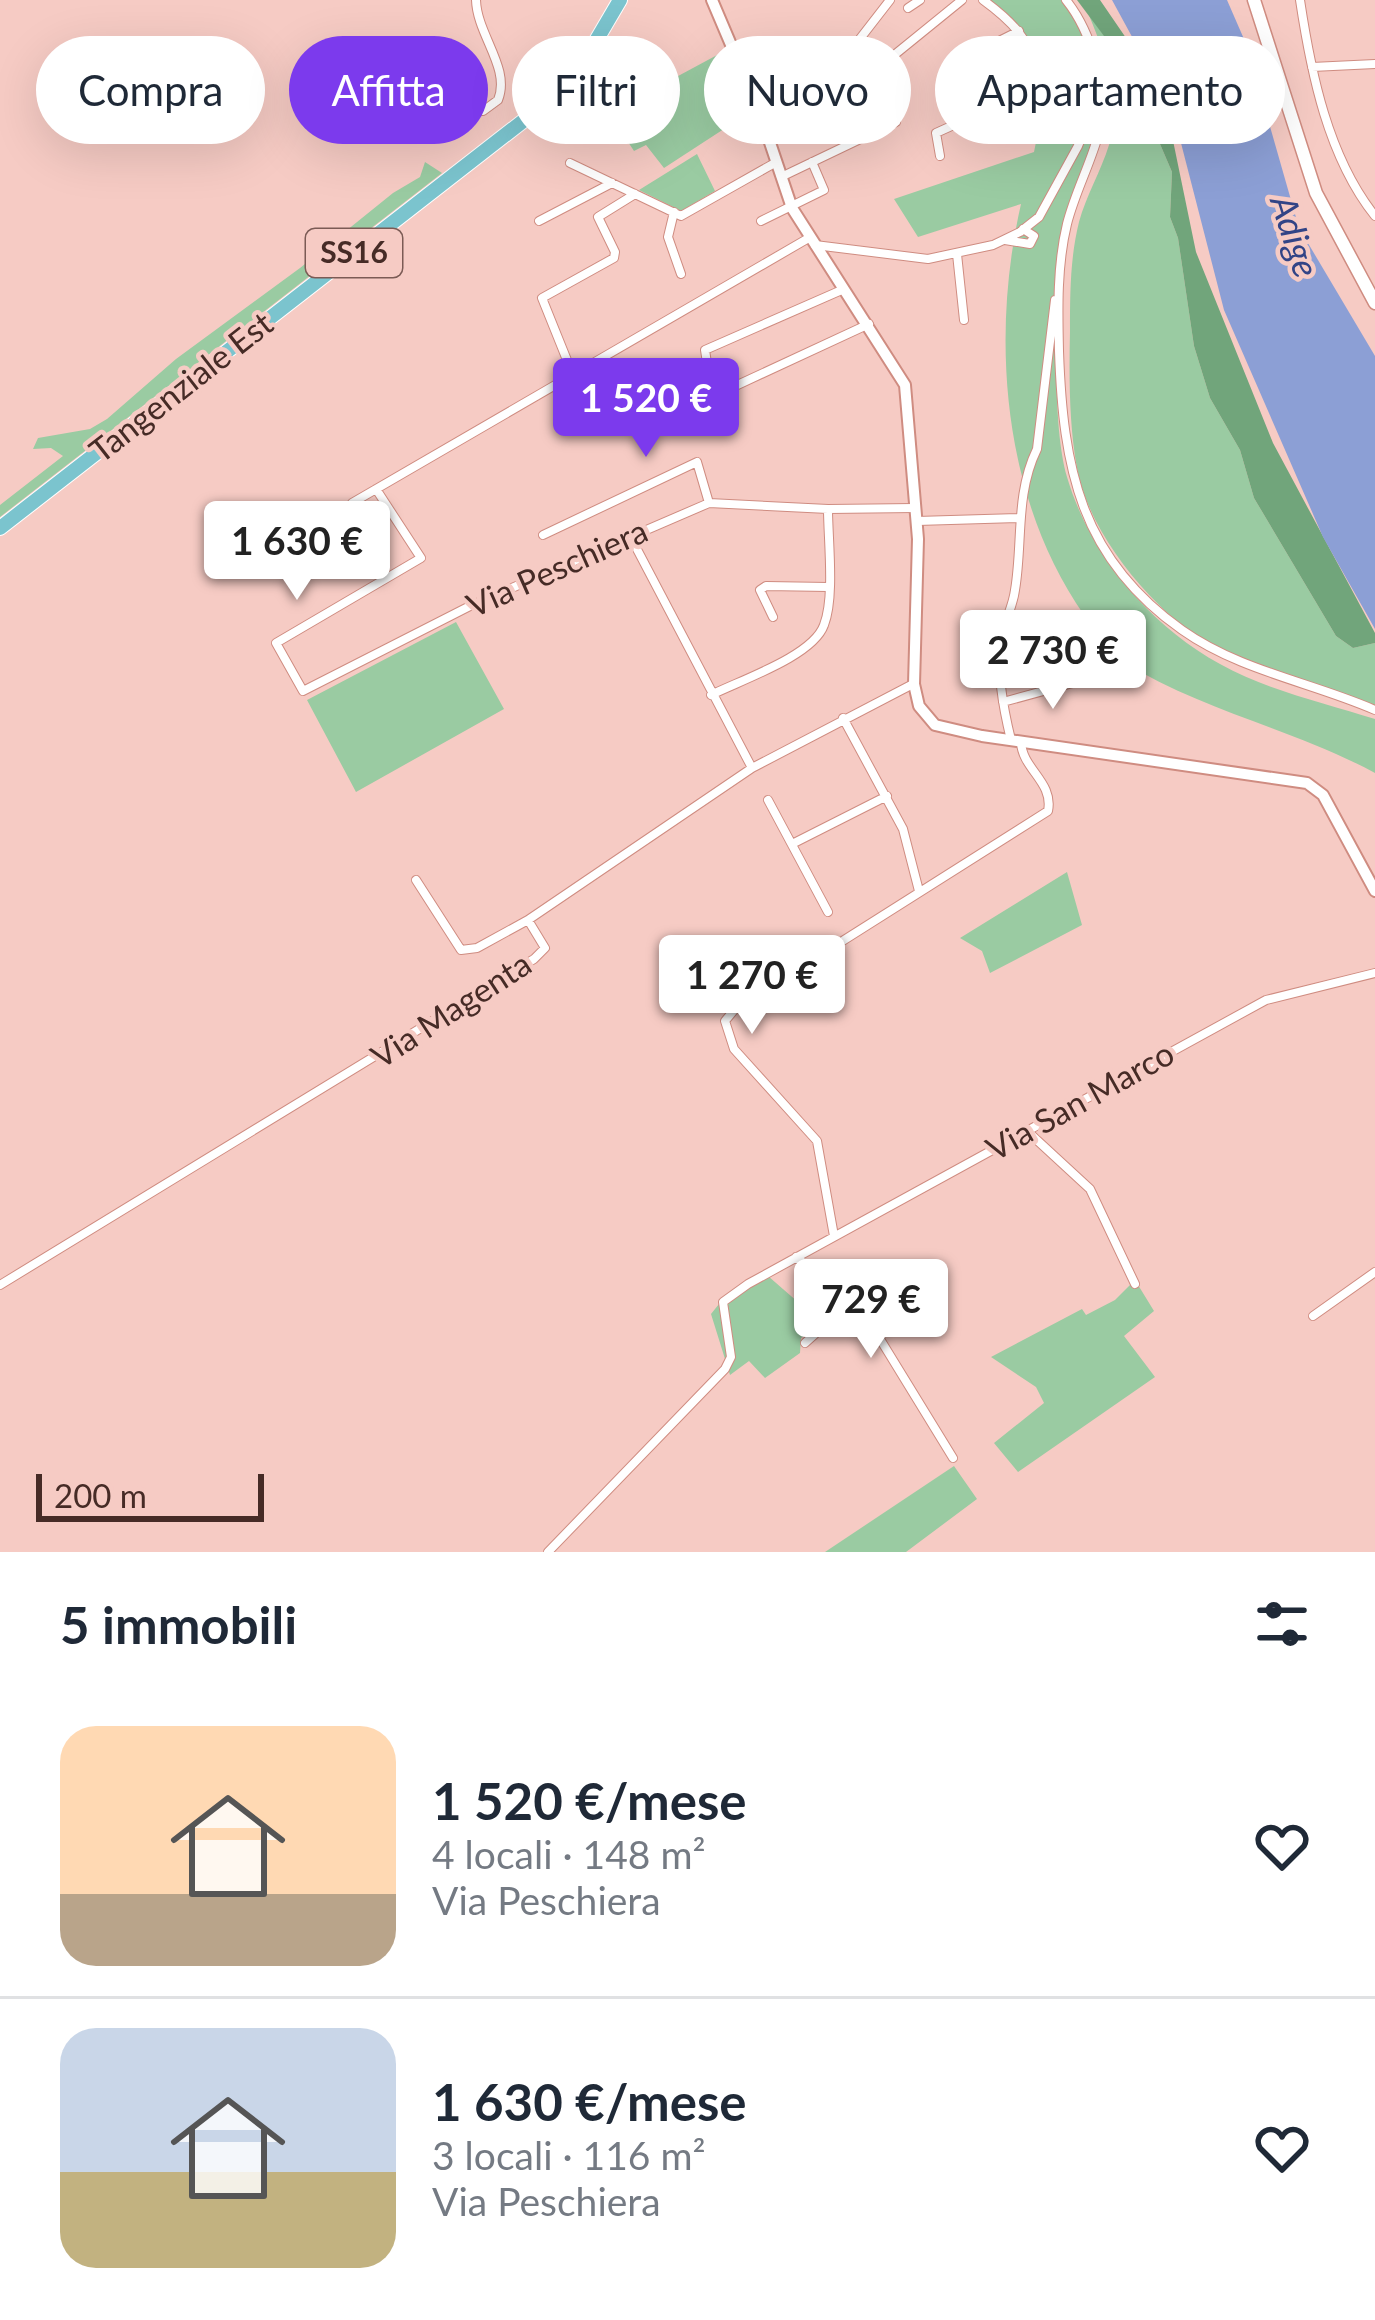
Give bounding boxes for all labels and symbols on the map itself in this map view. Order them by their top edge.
water label: Adige [1261,187,1330,282]
road number: SS16 [306,229,402,277]
street label: Tangenziale Est [81,302,280,470]
pin: 1 520 € [535,358,757,460]
pin: 1 630 € [186,501,408,603]
street label: Via Peschiera [460,509,653,625]
pin: 2 730 € [942,610,1164,712]
pin: 1 270 € [641,935,863,1037]
street label: Via Magenta [363,943,538,1076]
street label: Via San Marco [979,1032,1180,1168]
pin: 729 € [787,1259,955,1361]
scale bar [36,1468,264,1521]

